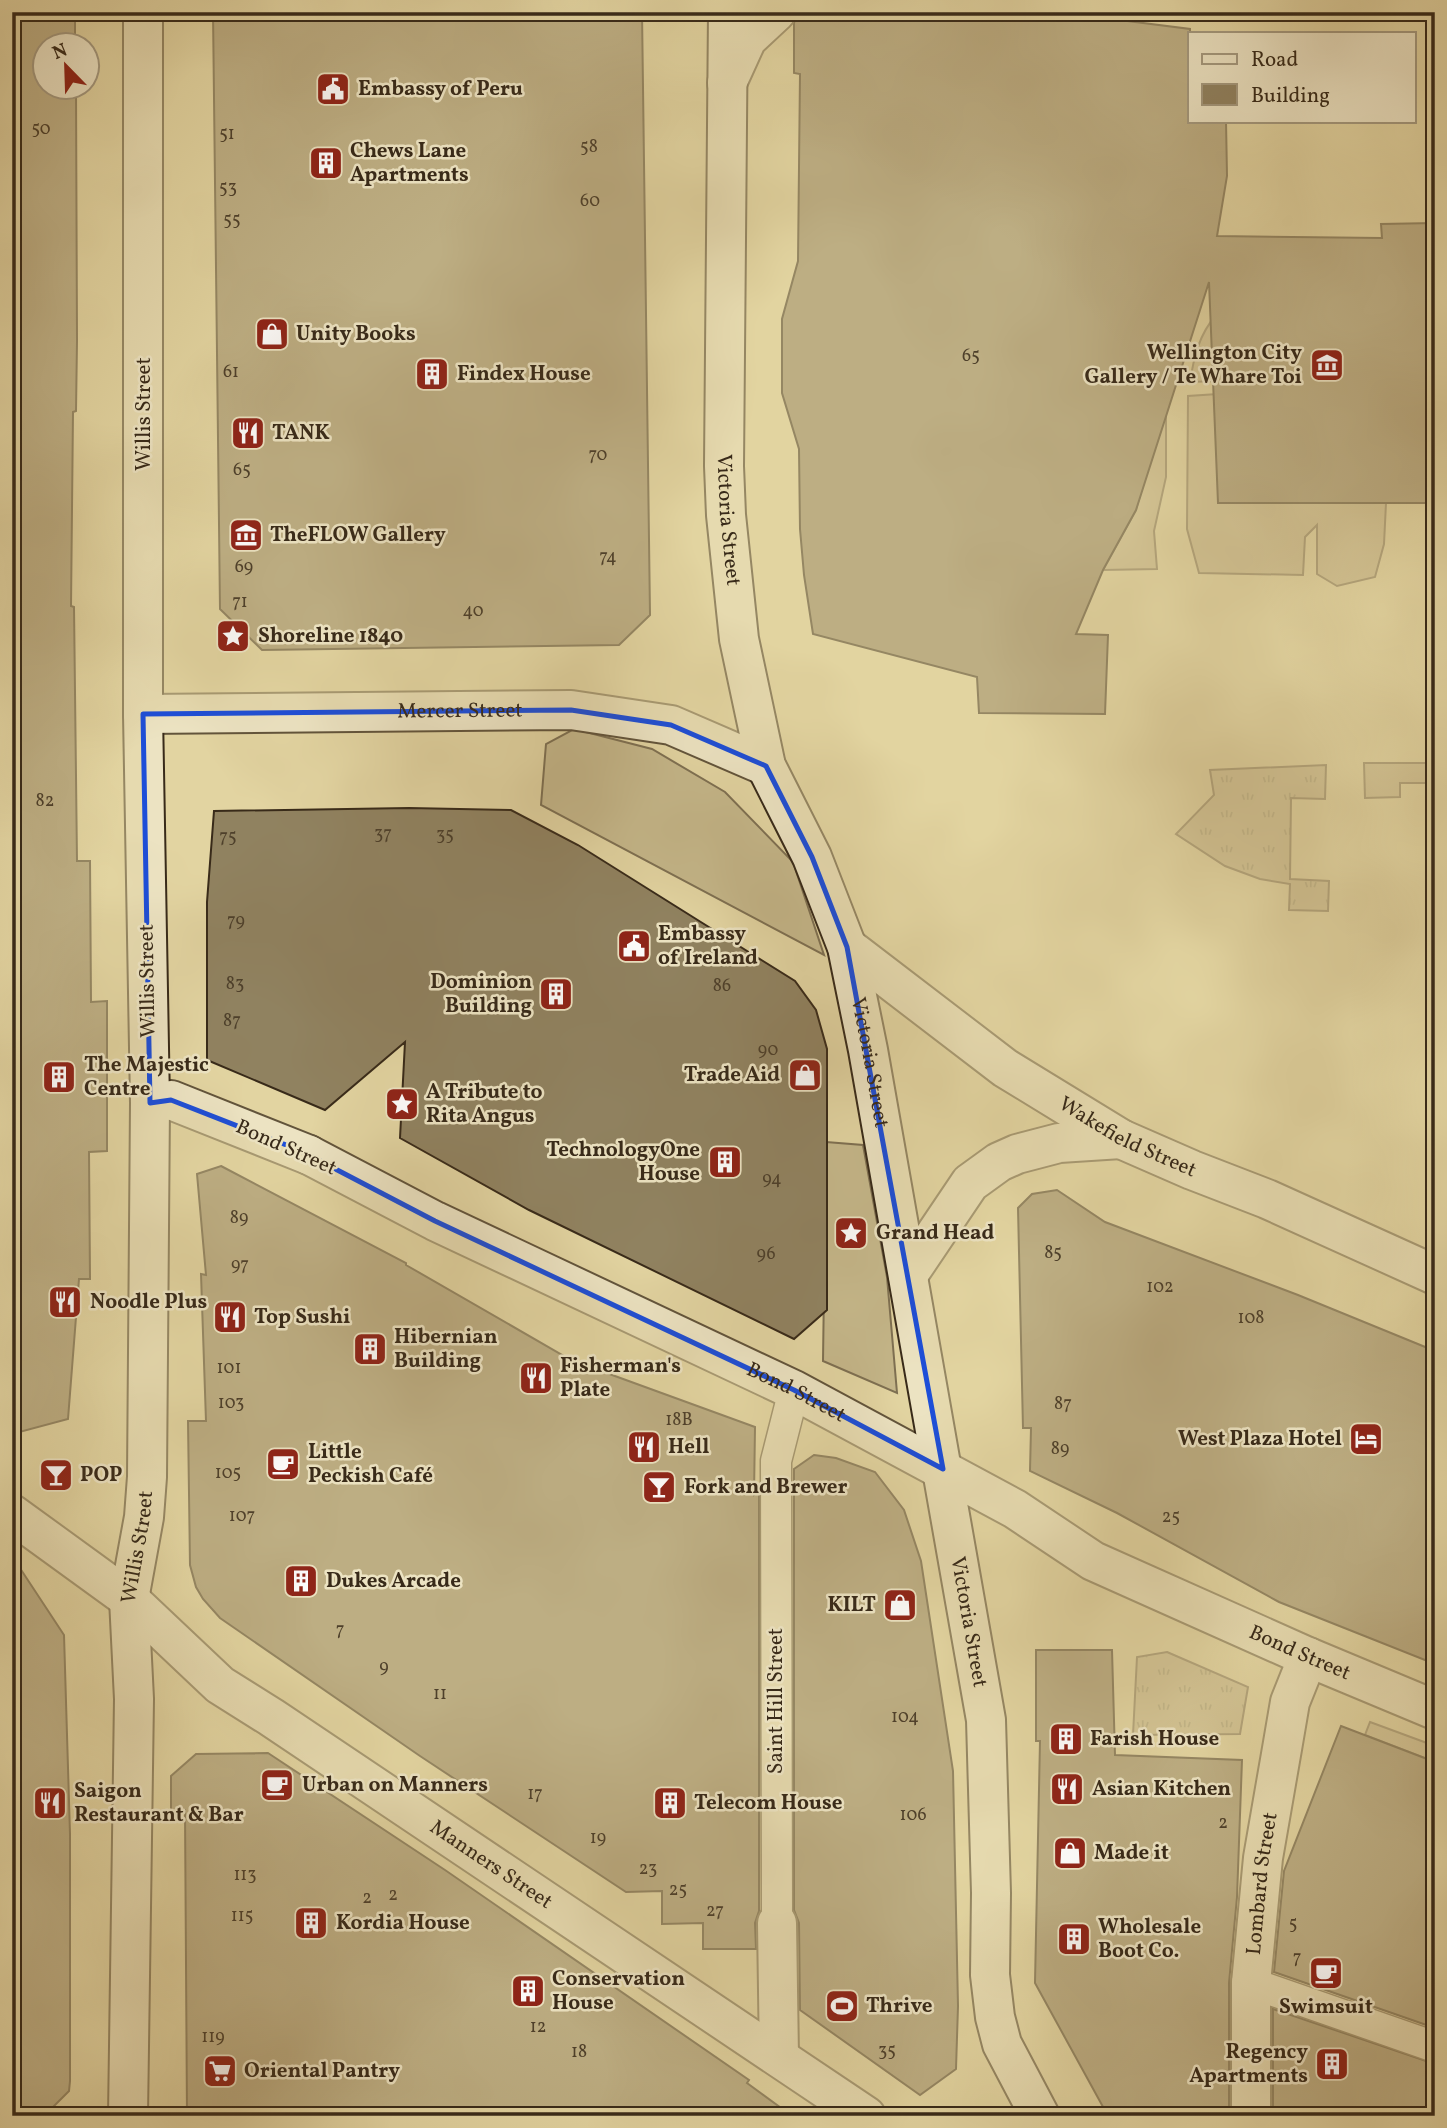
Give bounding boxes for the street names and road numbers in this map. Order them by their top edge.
street label: Willis Street [130,357,159,471]
street label: Victoria Street [709,454,748,587]
street label: Mercer Street [397,696,523,726]
street label: Willis Street [133,924,163,1038]
street label: Victoria Street [843,995,896,1130]
street label: Wakefield Street [1053,1090,1201,1185]
street label: Bond Street [231,1113,341,1183]
street label: Bond Street [742,1355,851,1430]
street label: Willis Street [114,1490,160,1606]
street label: Victoria Street [943,1554,994,1690]
street label: Bond Street [1244,1618,1355,1688]
street label: Saint Hill Street [762,1628,791,1774]
street label: Lombard Street [1239,1810,1285,1956]
street label: Manners Street [424,1813,558,1916]

